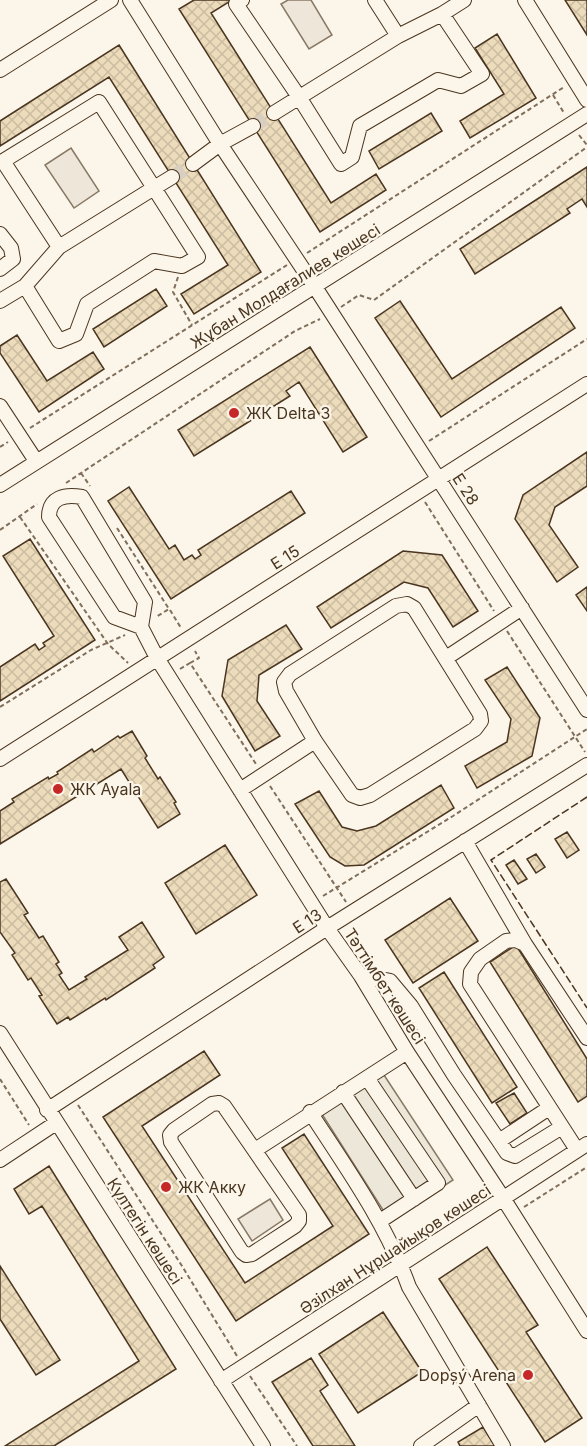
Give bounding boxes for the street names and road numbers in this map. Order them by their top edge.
street label: Жұбан Молдағалиев көшесі [186,219,384,353]
street label: E 28 [448,469,484,509]
street label: E 15 [267,540,303,574]
street label: E 13 [289,904,325,938]
street label: Тәттімбет көшесі [340,924,430,1048]
street label: Күлтегін көшесі [103,1174,187,1288]
street label: Әзілхан Нұршайықов көшесі [296,1180,494,1318]

